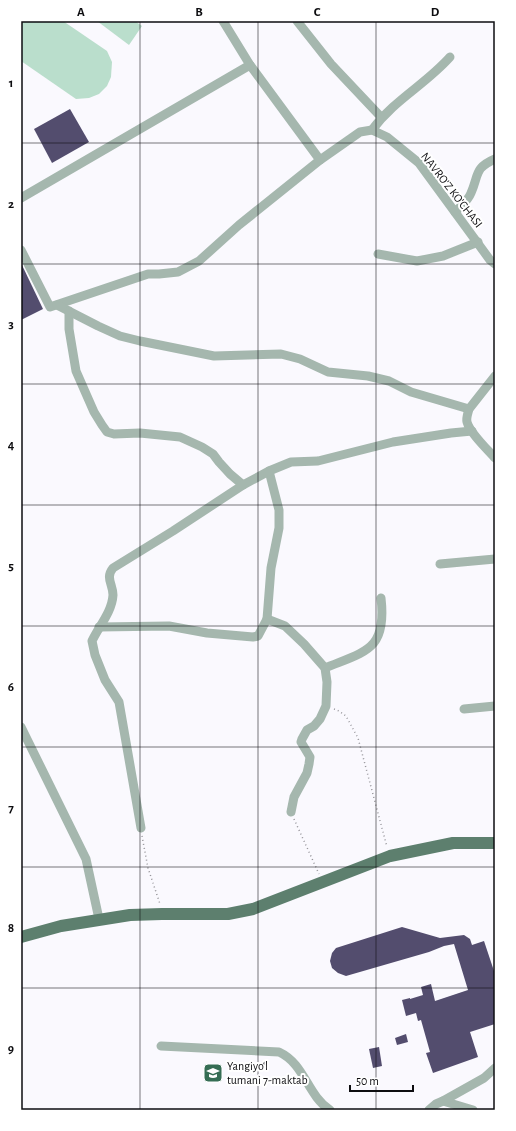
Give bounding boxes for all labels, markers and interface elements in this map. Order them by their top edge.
text: A [77,6,85,19]
text: B [195,6,203,19]
text: C [314,6,321,19]
text: D [431,6,440,19]
text: 1 [9,77,13,90]
street label: NAVRO'Z KO'CHASI [419,150,485,230]
text: 2 [8,198,14,211]
text: 3 [8,318,14,331]
text: 4 [8,439,15,452]
text: 5 [8,560,14,573]
text: 6 [8,681,14,694]
text: 7 [8,802,14,815]
text: 8 [8,922,14,935]
text: 9 [8,1043,14,1056]
place label: Yangiyo‘l tumani 7-maktab [227,1060,308,1086]
school or university icon: Yangiyo‘l tumani 7-maktab [202,1062,224,1084]
scale bar [350,1067,413,1093]
text: 50 m [356,1075,379,1087]

